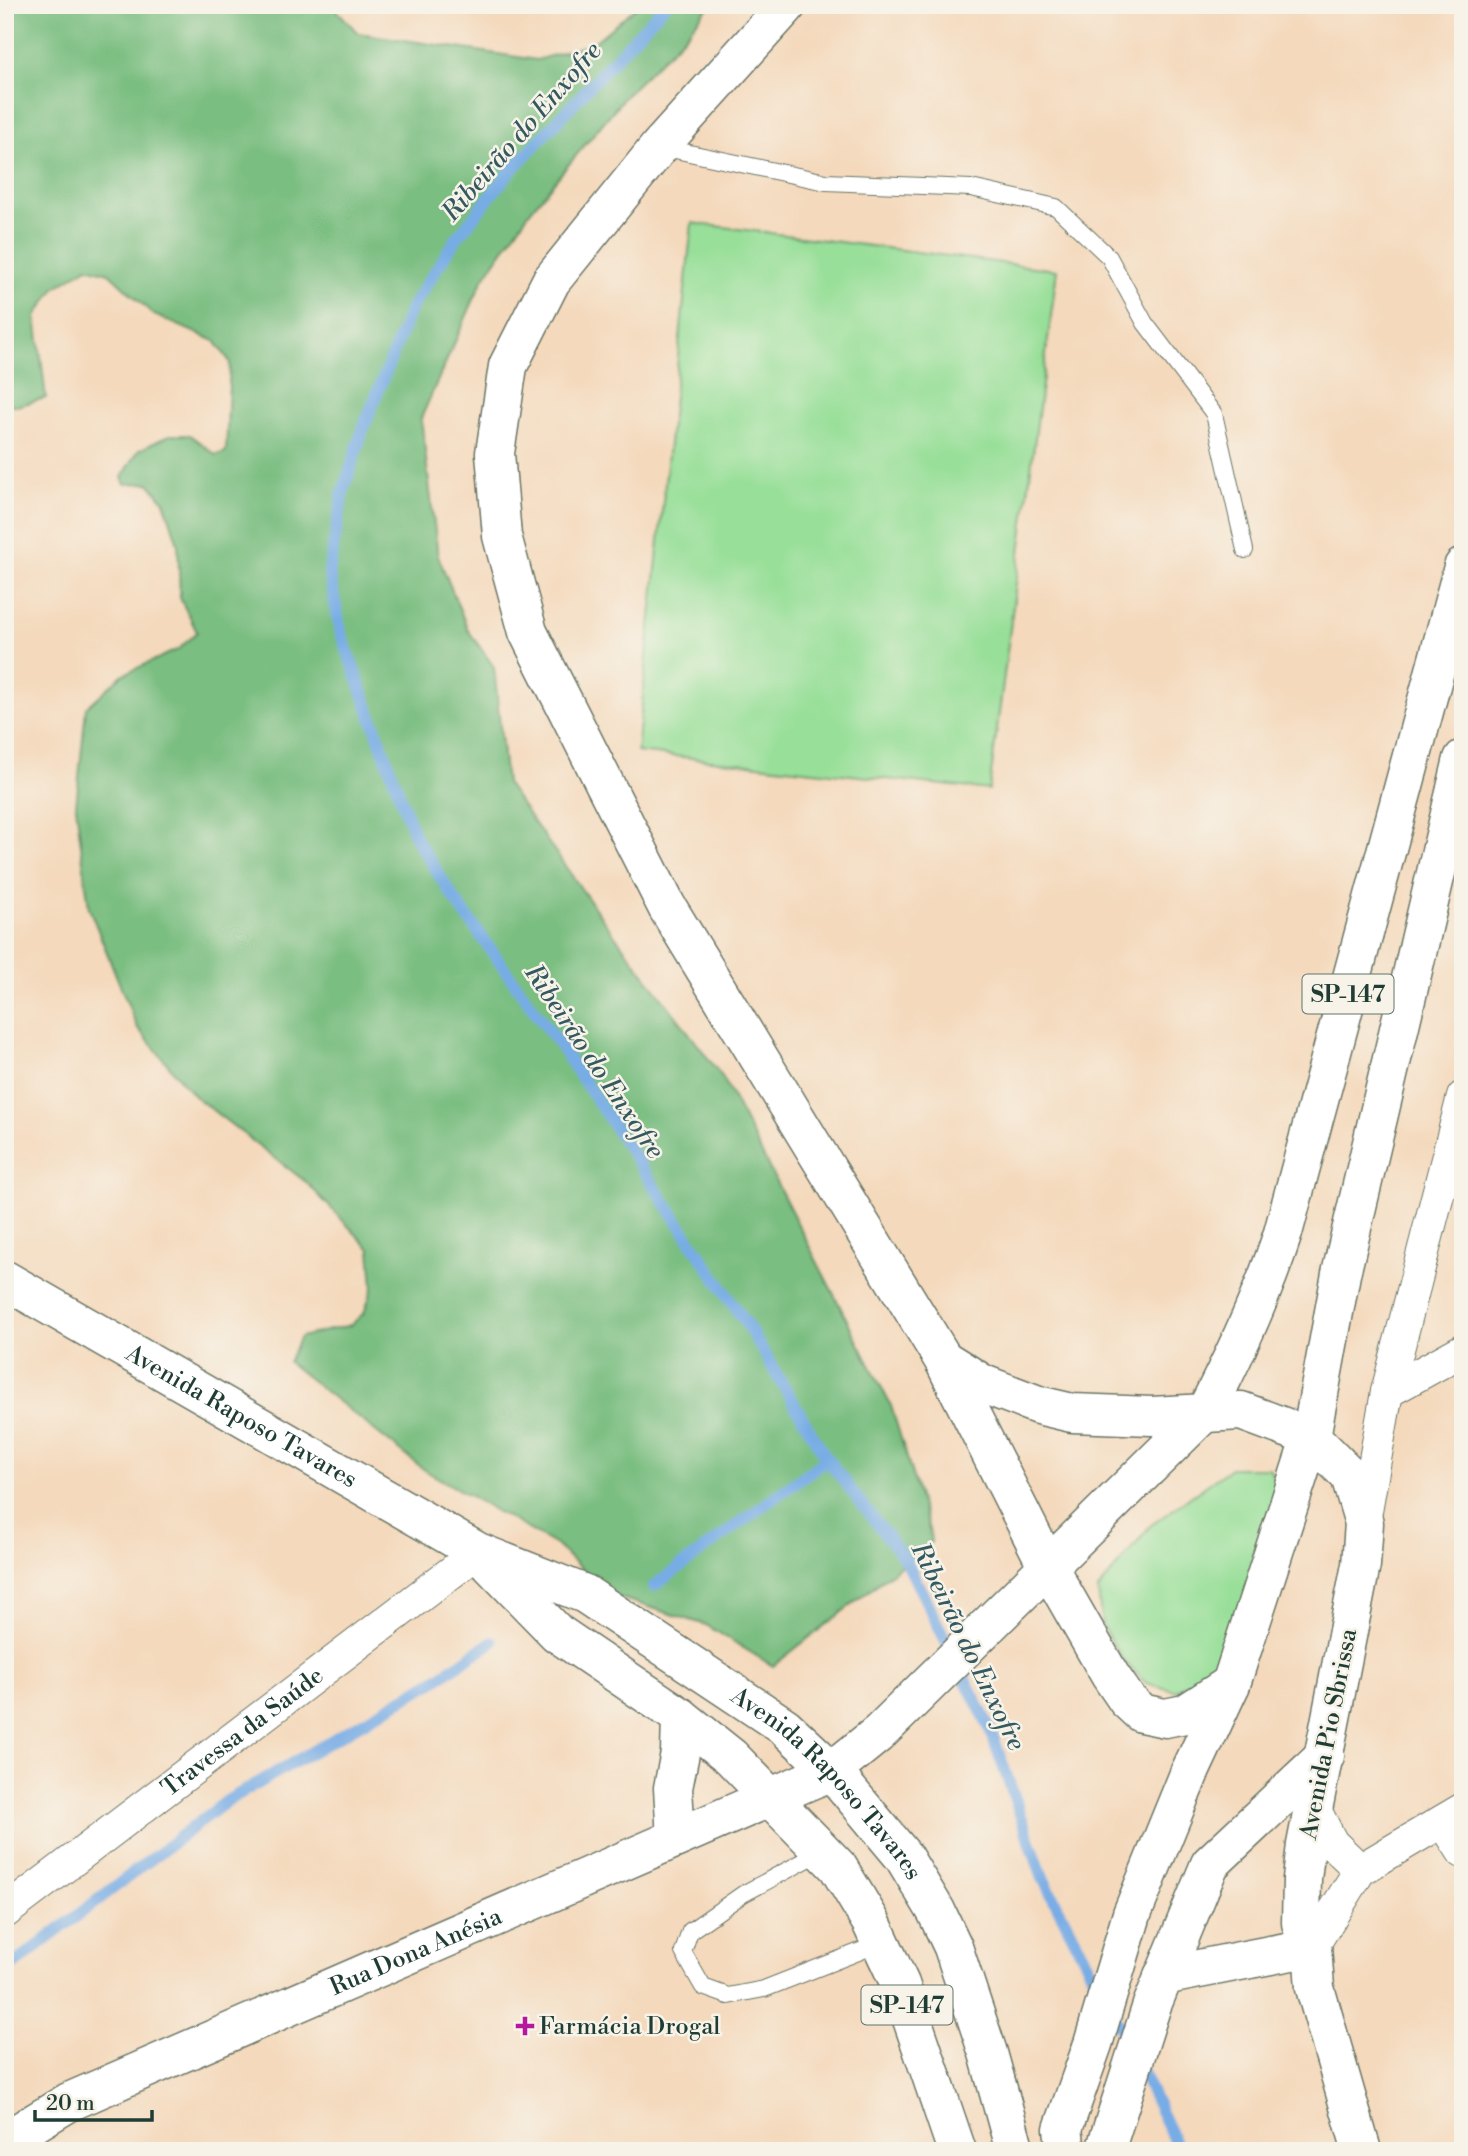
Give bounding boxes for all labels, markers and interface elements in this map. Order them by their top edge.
water label: Ribeirão do Enxofre [434,35,608,229]
water label: Ribeirão do Enxofre [517,957,671,1165]
road number: SP-147 [1302,974,1394,1014]
street label: Avenida Raposo Tavares [119,1338,362,1495]
water label: Ribeirão do Enxofre [903,1536,1032,1756]
street label: Avenida Pio Sbrissa [1294,1625,1364,1843]
street label: Travessa da Saúde [156,1661,330,1804]
street label: Avenida Raposo Tavares [724,1681,928,1886]
street label: Rua Dona Anésia [326,1901,507,2003]
road number: SP-147 [862,1986,953,2024]
place label: Farmácia Drogal [539,2012,720,2042]
marker: Farmácia Drogal [517,2018,533,2034]
scale bar [35,2079,152,2123]
text: 20 m [46,2091,95,2117]

